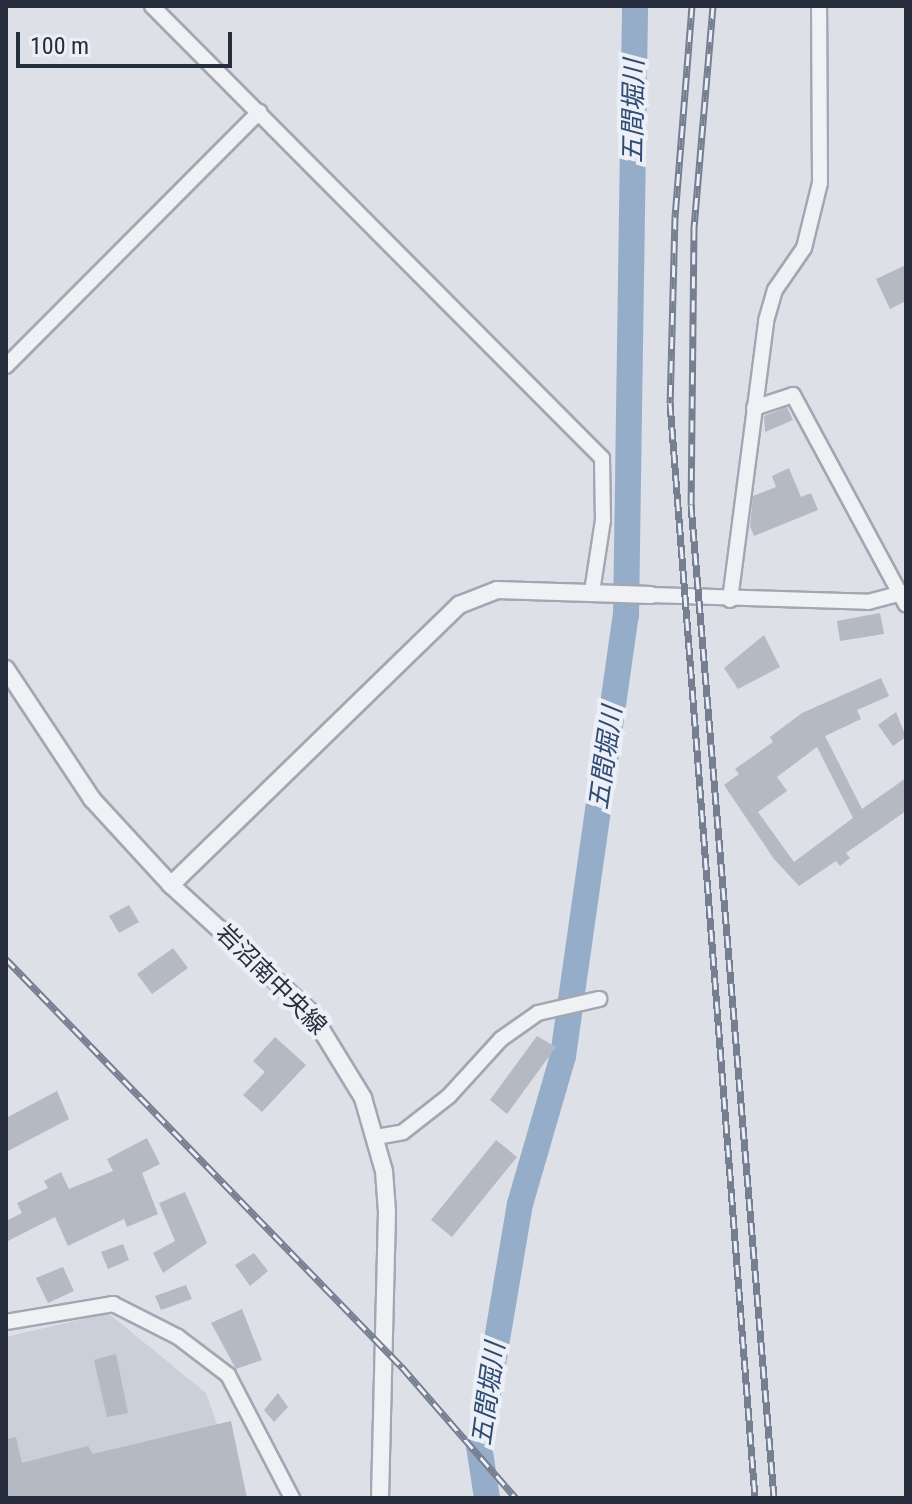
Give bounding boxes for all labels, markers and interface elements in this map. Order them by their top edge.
scale bar [20,16,236,66]
text: 100 m [30,32,89,60]
water label: 五間堀川 [617,59,651,163]
water label: 五間堀川 [583,704,629,812]
street label: 岩沼南中央線 [210,919,332,1041]
water label: 五間堀川 [466,1340,512,1448]

